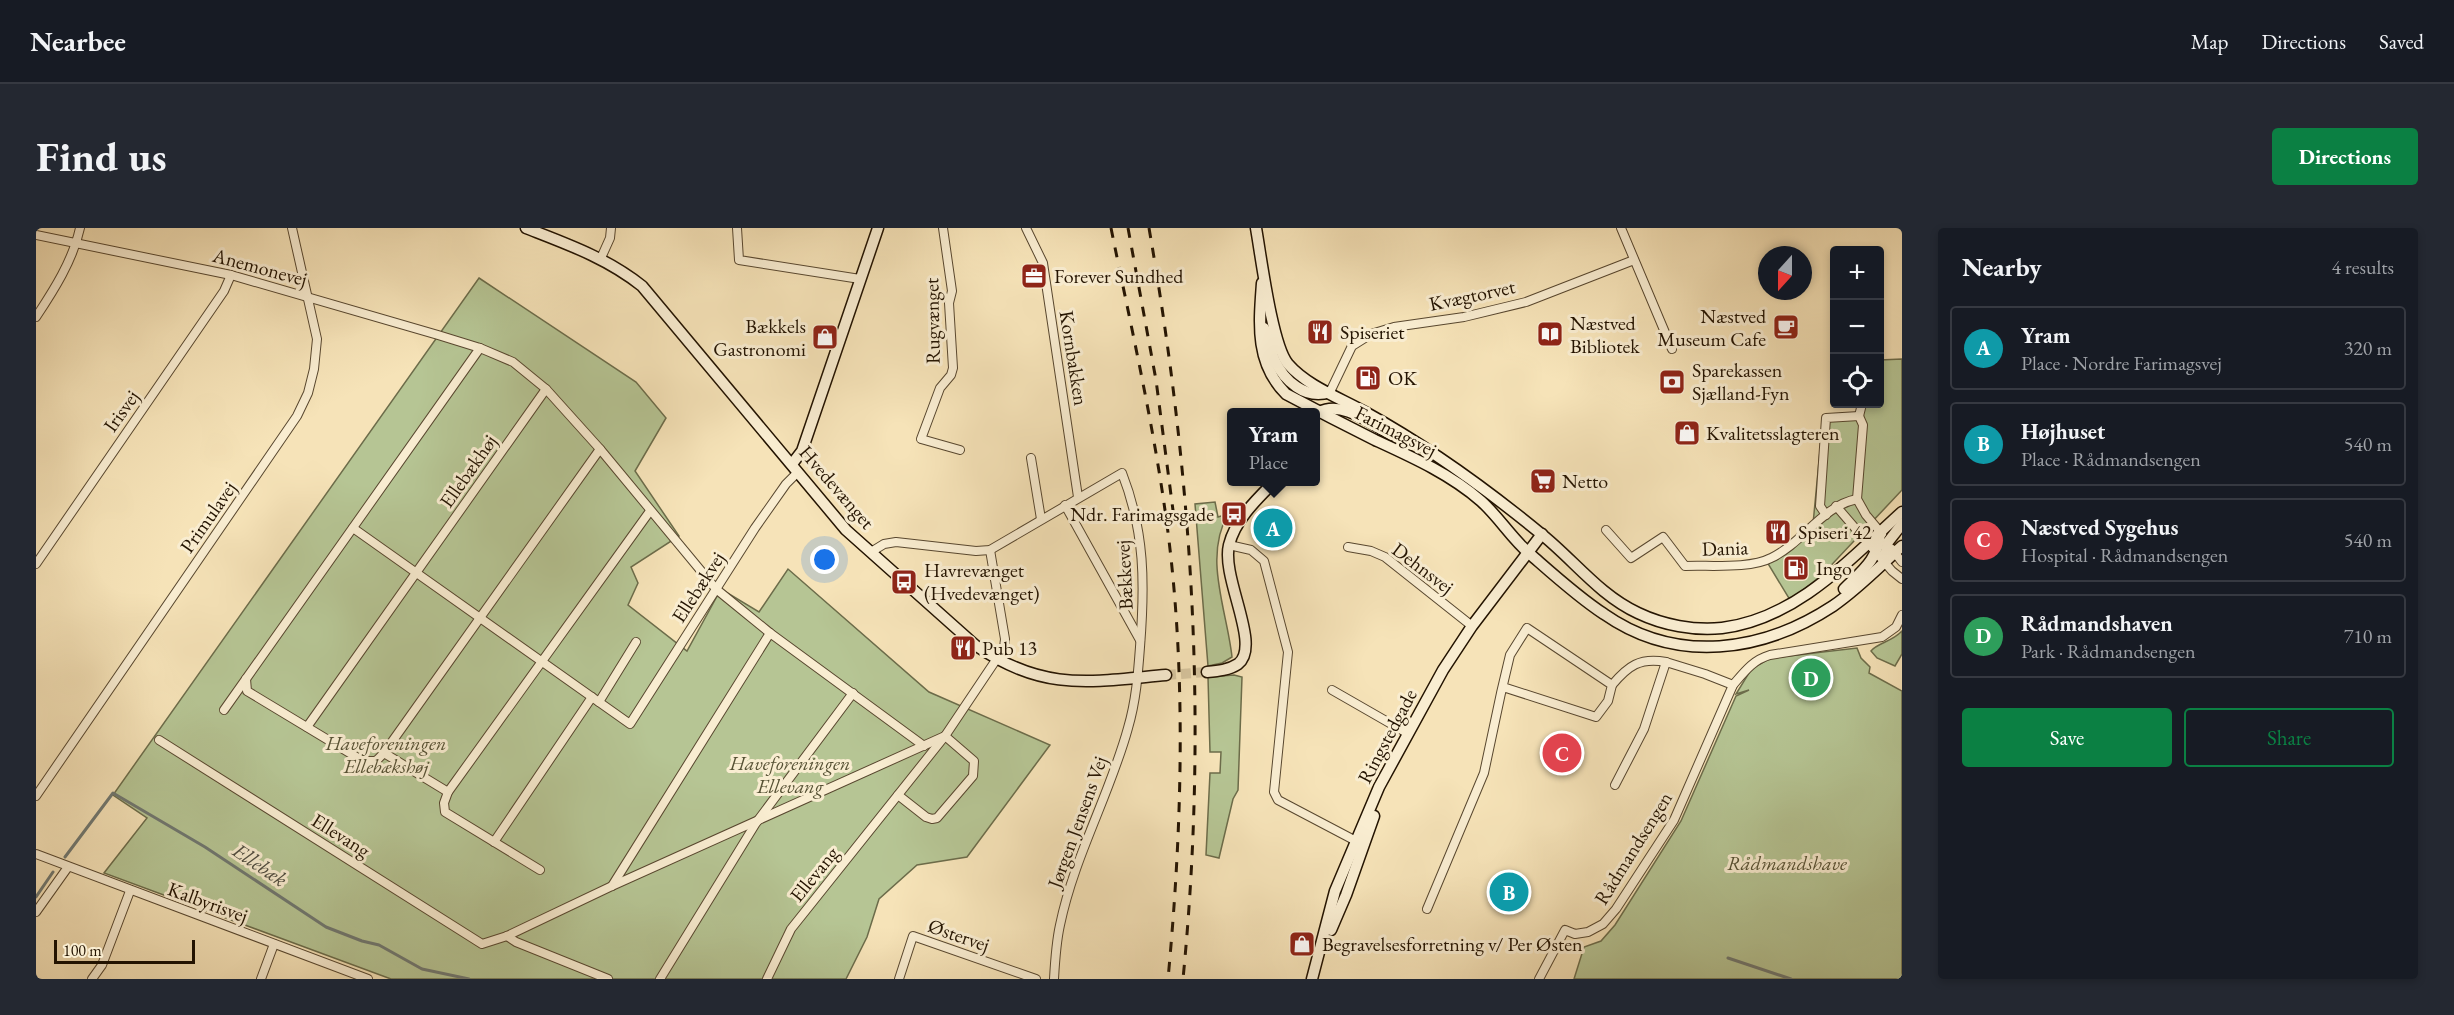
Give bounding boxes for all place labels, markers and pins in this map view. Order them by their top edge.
office icon: Forever Sundhed [1019,261,1049,291]
place label: Forever Sundhed [1054,263,1184,289]
place label: Næstved Museum Cafe [1657,303,1767,352]
place label: Næstved Bibliotek [1570,310,1640,359]
cafe icon: Næstved Museum Cafe [1771,312,1801,342]
place label: Bækkels Gastronomi [713,313,806,362]
restaurant icon: Spiseriet [1305,317,1335,347]
place label: Spiseriet [1340,319,1405,345]
library icon: Næstved Bibliotek [1535,319,1565,349]
shop icon: Bækkels Gastronomi [810,322,840,352]
place label: Sparekassen Sjælland-Fyn [1692,357,1790,406]
fuel station icon: OK [1353,363,1383,393]
place label: OK [1388,365,1417,391]
bank icon: Sparekassen Sjælland-Fyn [1657,367,1687,397]
shop icon: Kvalitetsslagteren [1672,418,1702,448]
place label: Kvalitetsslagteren [1706,420,1840,446]
supermarket icon: Netto [1528,466,1558,496]
place label: Netto [1562,468,1608,494]
bus stop icon: Ndr. Farimagsgade [1219,499,1249,529]
place label: Ndr. Farimagsgade [1070,501,1214,527]
pin: A [1254,506,1292,550]
restaurant icon: Spiseri 42 [1763,517,1793,547]
place label: Spiseri 42 [1798,519,1872,545]
fuel station icon: Ingo [1781,553,1811,583]
place label: Ingo [1816,555,1852,581]
place label: Havrevænget (Hvedevænget) [924,557,1040,606]
bus stop icon: Havrevænget (Hvedevænget) [889,567,919,597]
restaurant icon: Pub 13 [948,633,978,663]
place label: Pub 13 [982,635,1037,661]
pin: D [1792,656,1830,700]
pin: C [1542,730,1582,776]
pin: B [1490,870,1528,914]
shop icon: Begravelsesforretning v/ Per Østen [1287,929,1317,959]
place label: Begravelsesforretning v/ Per Østen [1322,931,1583,957]

